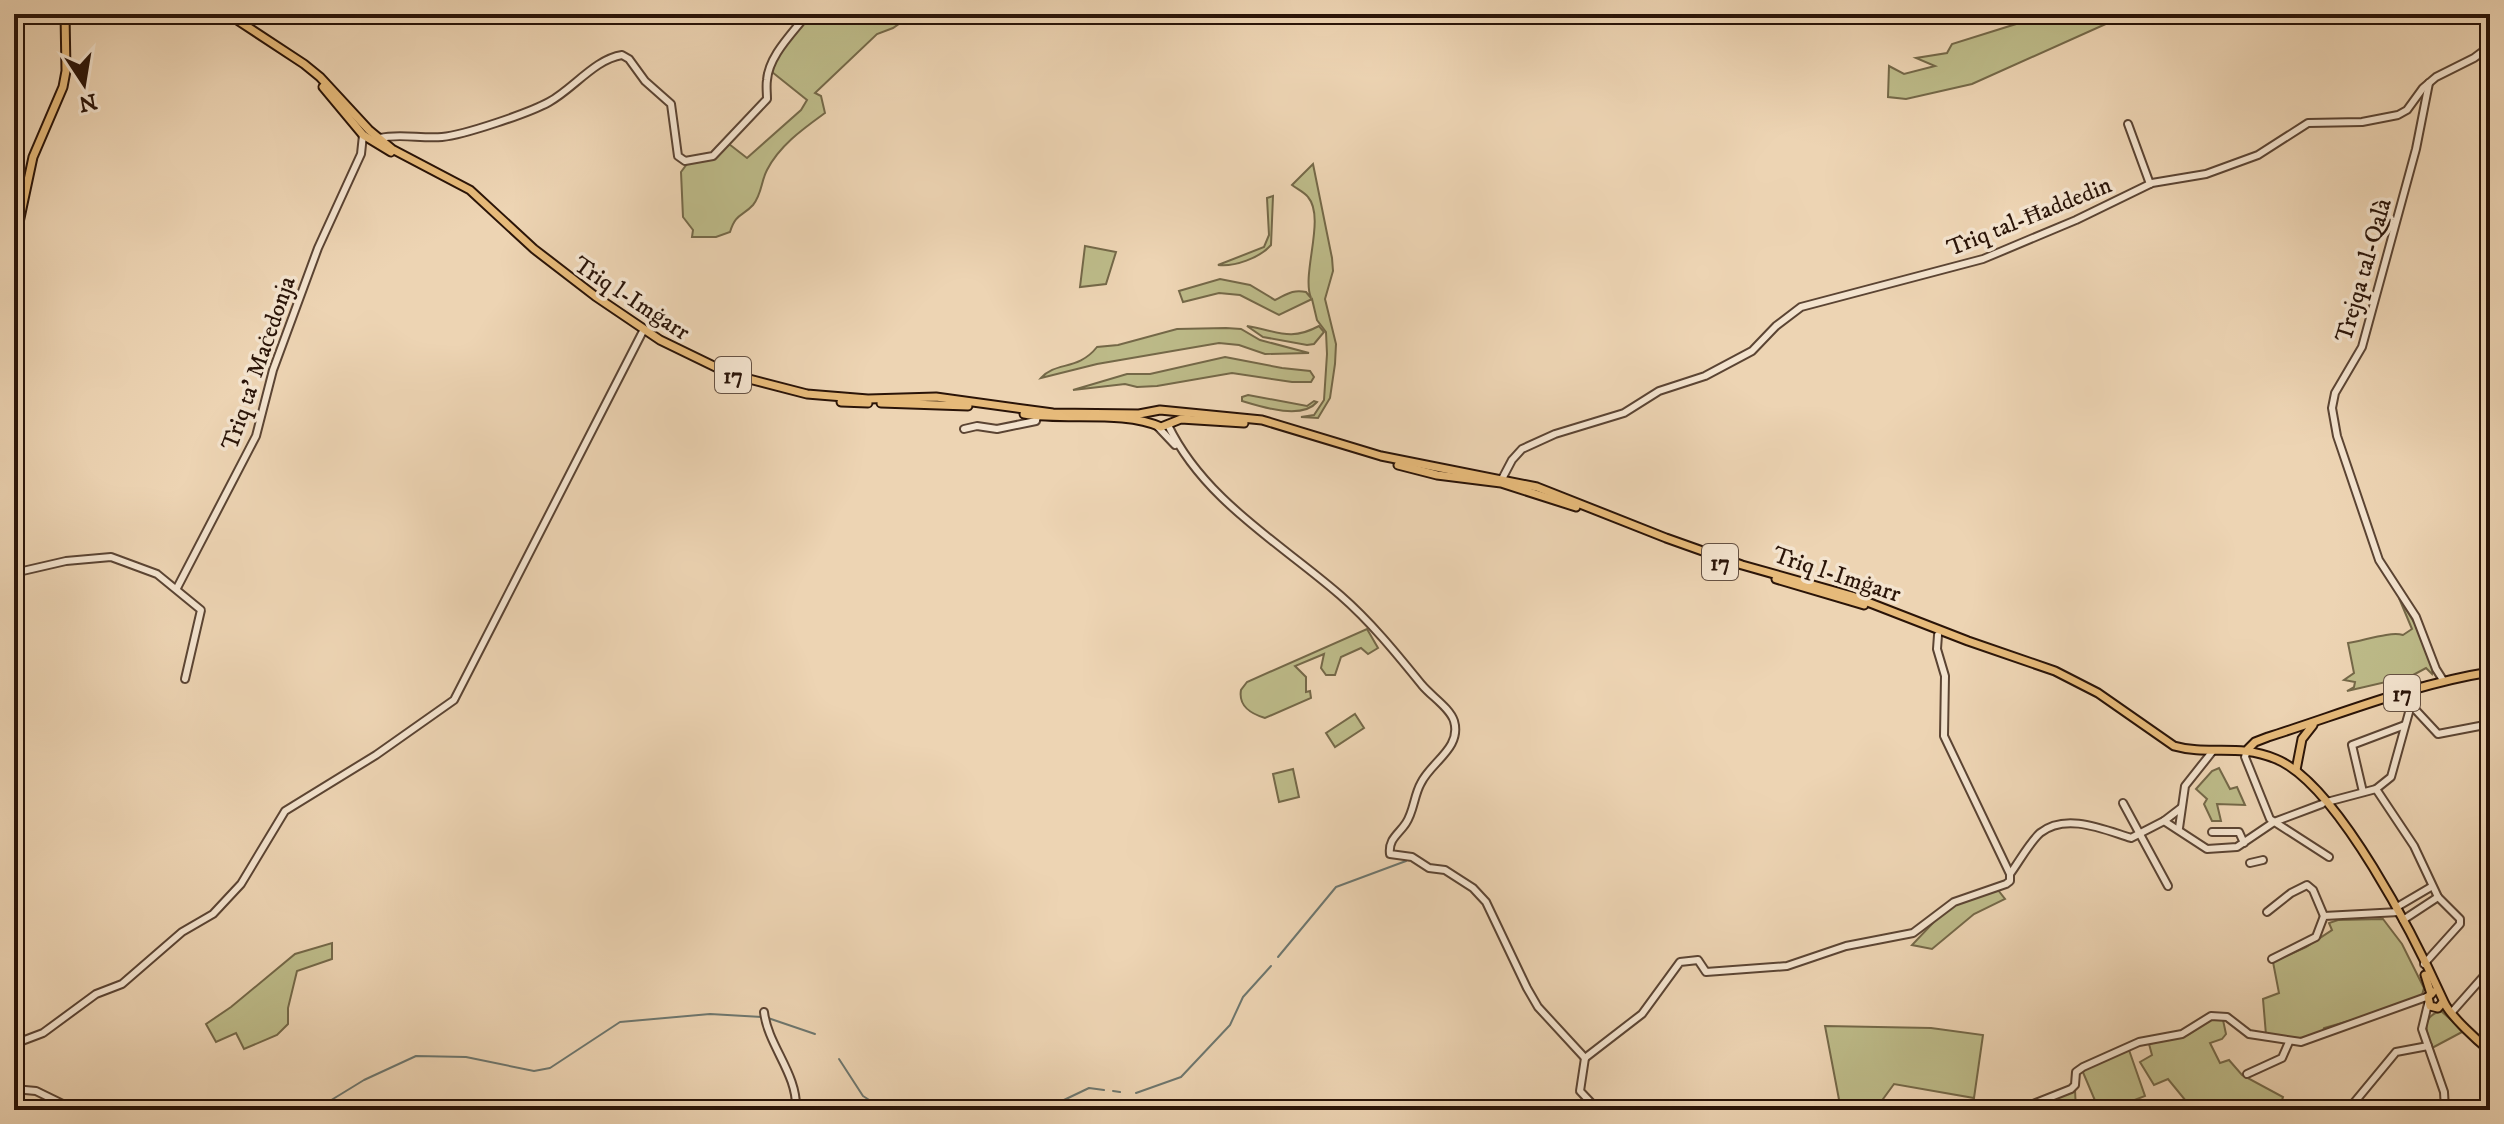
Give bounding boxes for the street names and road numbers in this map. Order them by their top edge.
street label: Triq tal-Ħaddedin [1943,170,2116,264]
street label: Trejqa tal-Qalà [2329,194,2399,345]
street label: Triq l-Imġarr [568,250,695,348]
street label: Triq ta' Maċedonja [215,272,303,454]
road number: 17 [715,357,751,393]
street label: Triq l-Imġarr [1769,540,1905,610]
road number: 17 [1702,544,1738,580]
road number: 17 [2384,675,2420,711]

